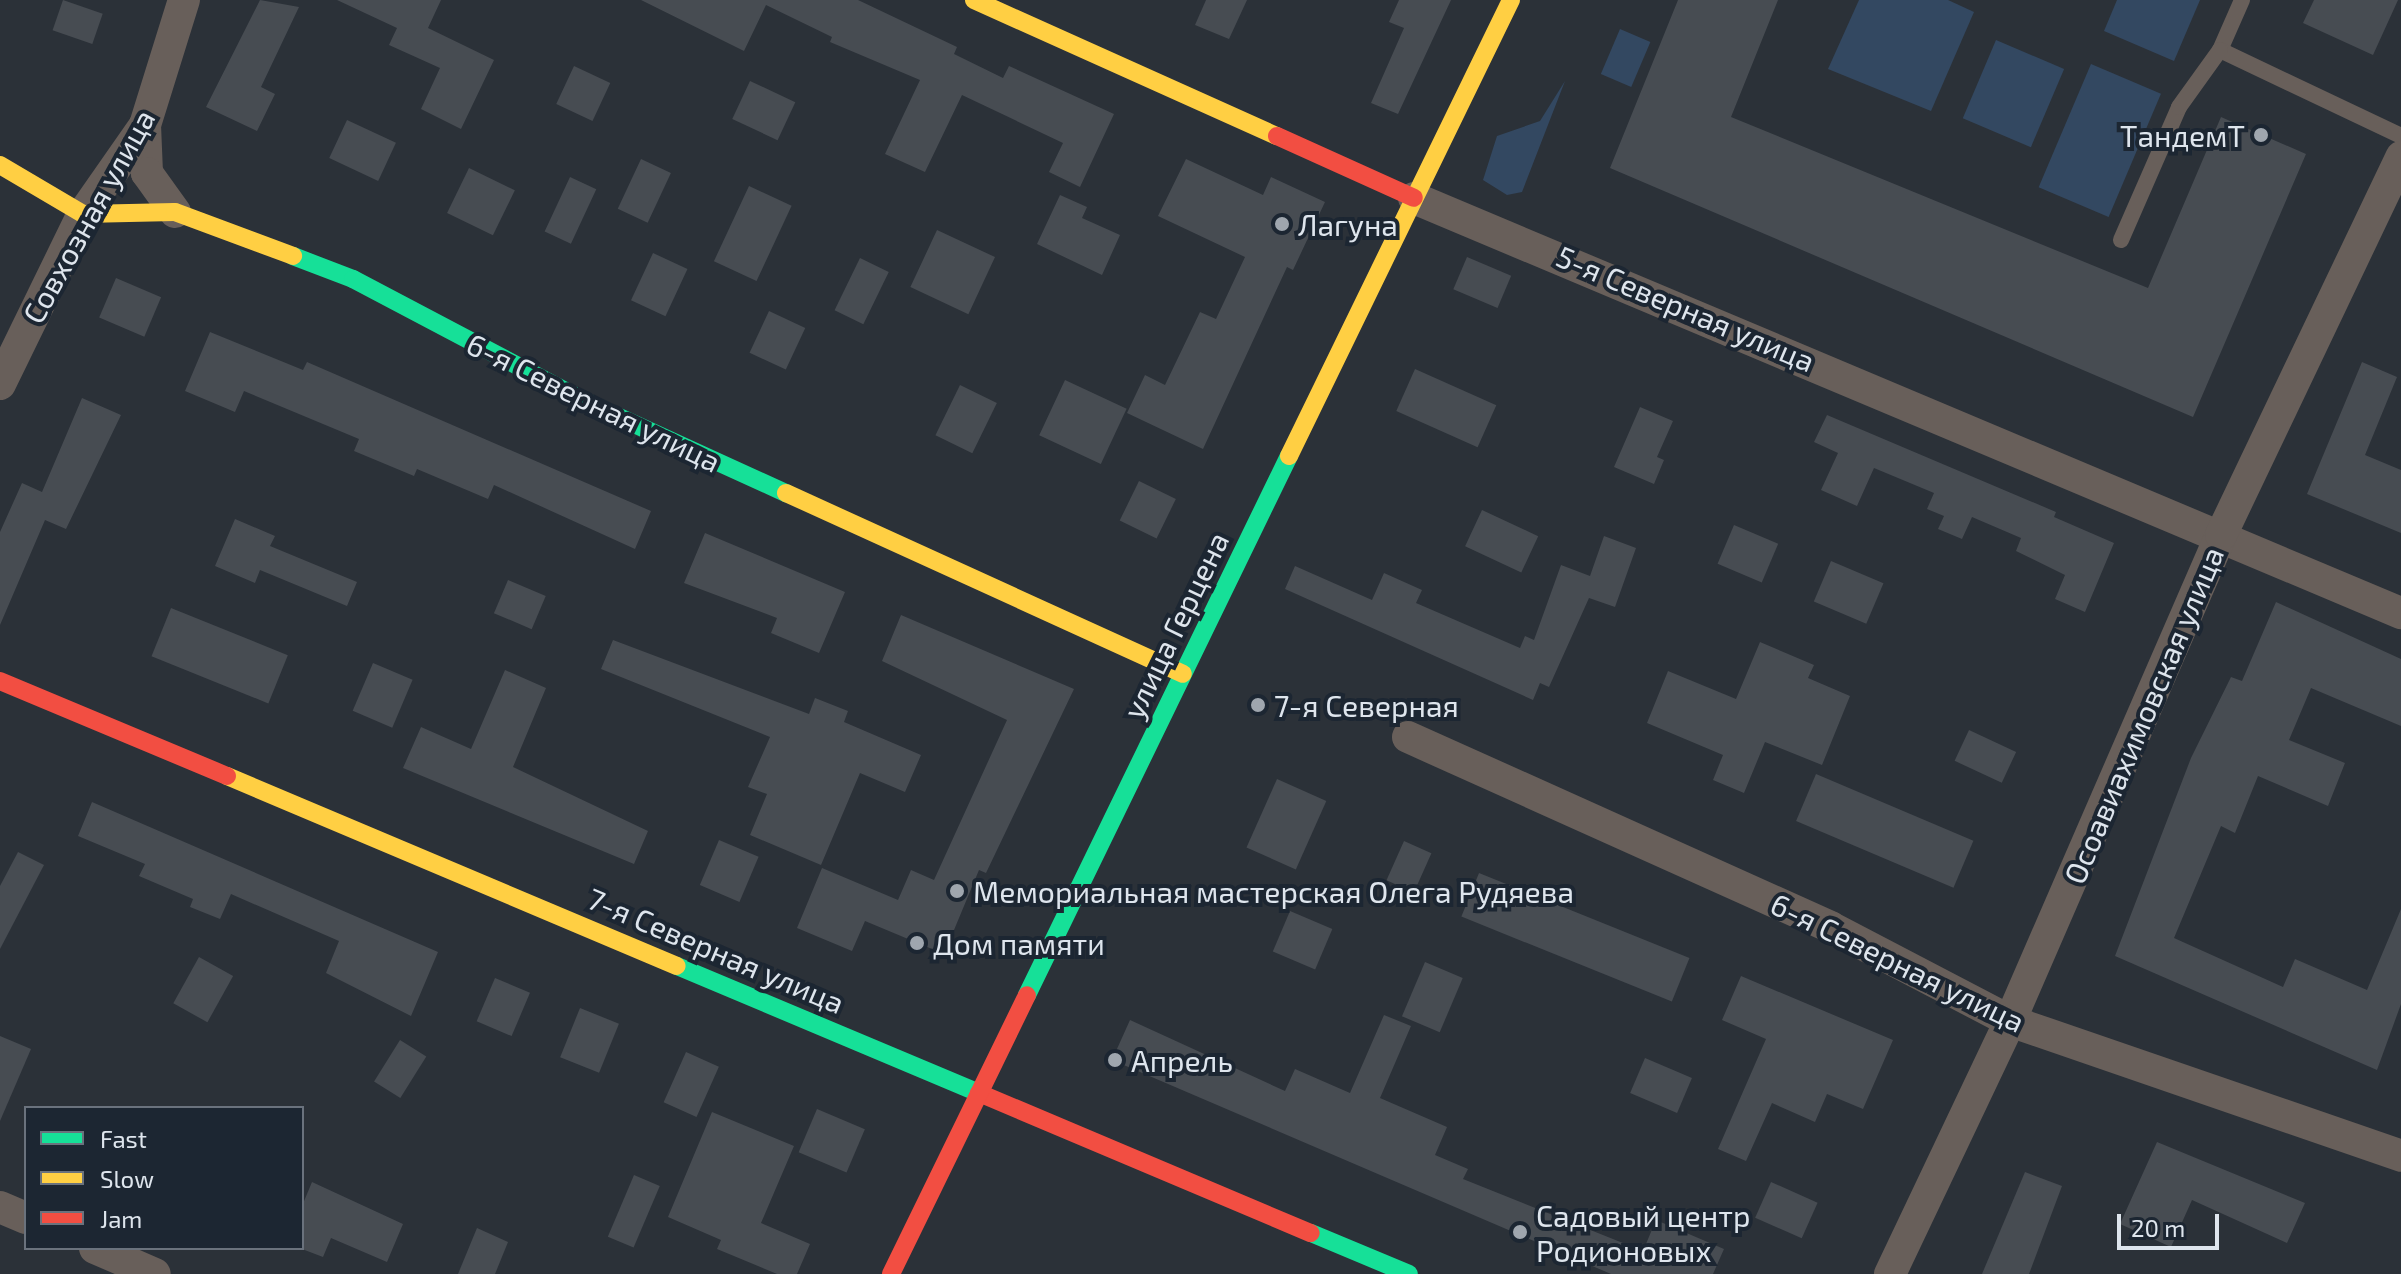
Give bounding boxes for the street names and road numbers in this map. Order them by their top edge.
street label: Совхозная улица [14,103,162,329]
street label: 5-я Северная улица [1552,237,1820,379]
street label: 6-я Северная улица [461,325,727,479]
street label: улица Герцена [1114,526,1236,724]
street label: Осоавиахимовская улица [2056,541,2230,889]
street label: 7-я Северная улица [582,880,850,1020]
street label: 6-я Северная улица [1765,885,2031,1039]

